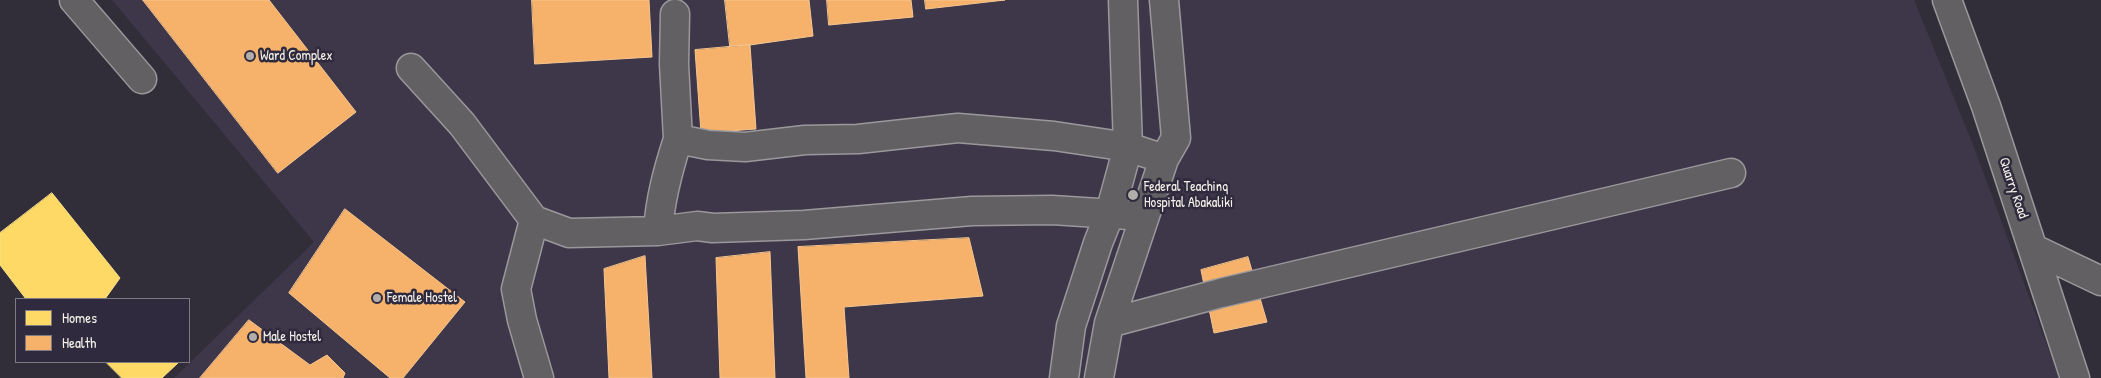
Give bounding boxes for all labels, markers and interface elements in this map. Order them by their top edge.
place label: Ward Complex [260,48,333,64]
marker: Ward Complex [244,50,256,62]
street label: Quarry Road [1995,155,2031,221]
place label: Federal Teaching Hospital Abakaliki [1144,179,1233,212]
marker: Federal Teaching Hospital Abakaliki [1126,188,1140,202]
place label: Female Hostel [387,290,457,306]
marker: Female Hostel [371,292,383,304]
legend [15,298,190,363]
text: Homes [62,307,97,328]
place label: Male Hostel [263,329,321,345]
marker: Male Hostel [247,331,259,343]
text: Health [62,332,96,353]

